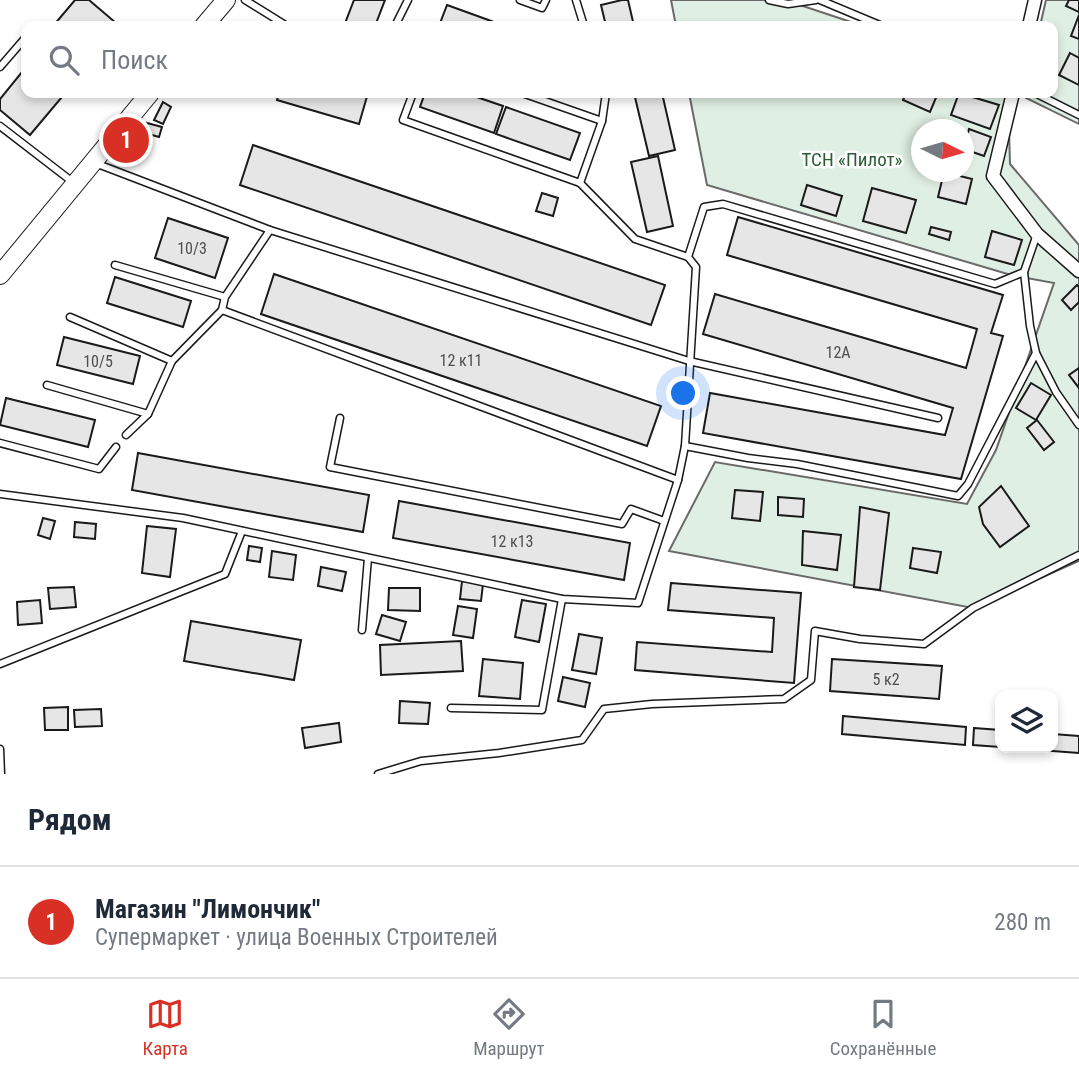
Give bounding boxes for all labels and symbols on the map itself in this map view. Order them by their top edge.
pin: 1 [103,114,149,166]
north arrow [911,119,974,182]
park label: ТСН «Пилот» [801,148,903,171]
house number: 10/3 [177,239,207,258]
house number: 12А [825,343,851,362]
house number: 12 к11 [440,351,482,370]
house number: 10/5 [83,352,113,371]
your location [666,376,700,410]
house number: 12 к13 [491,532,533,551]
house number: 5 к2 [872,670,900,689]

